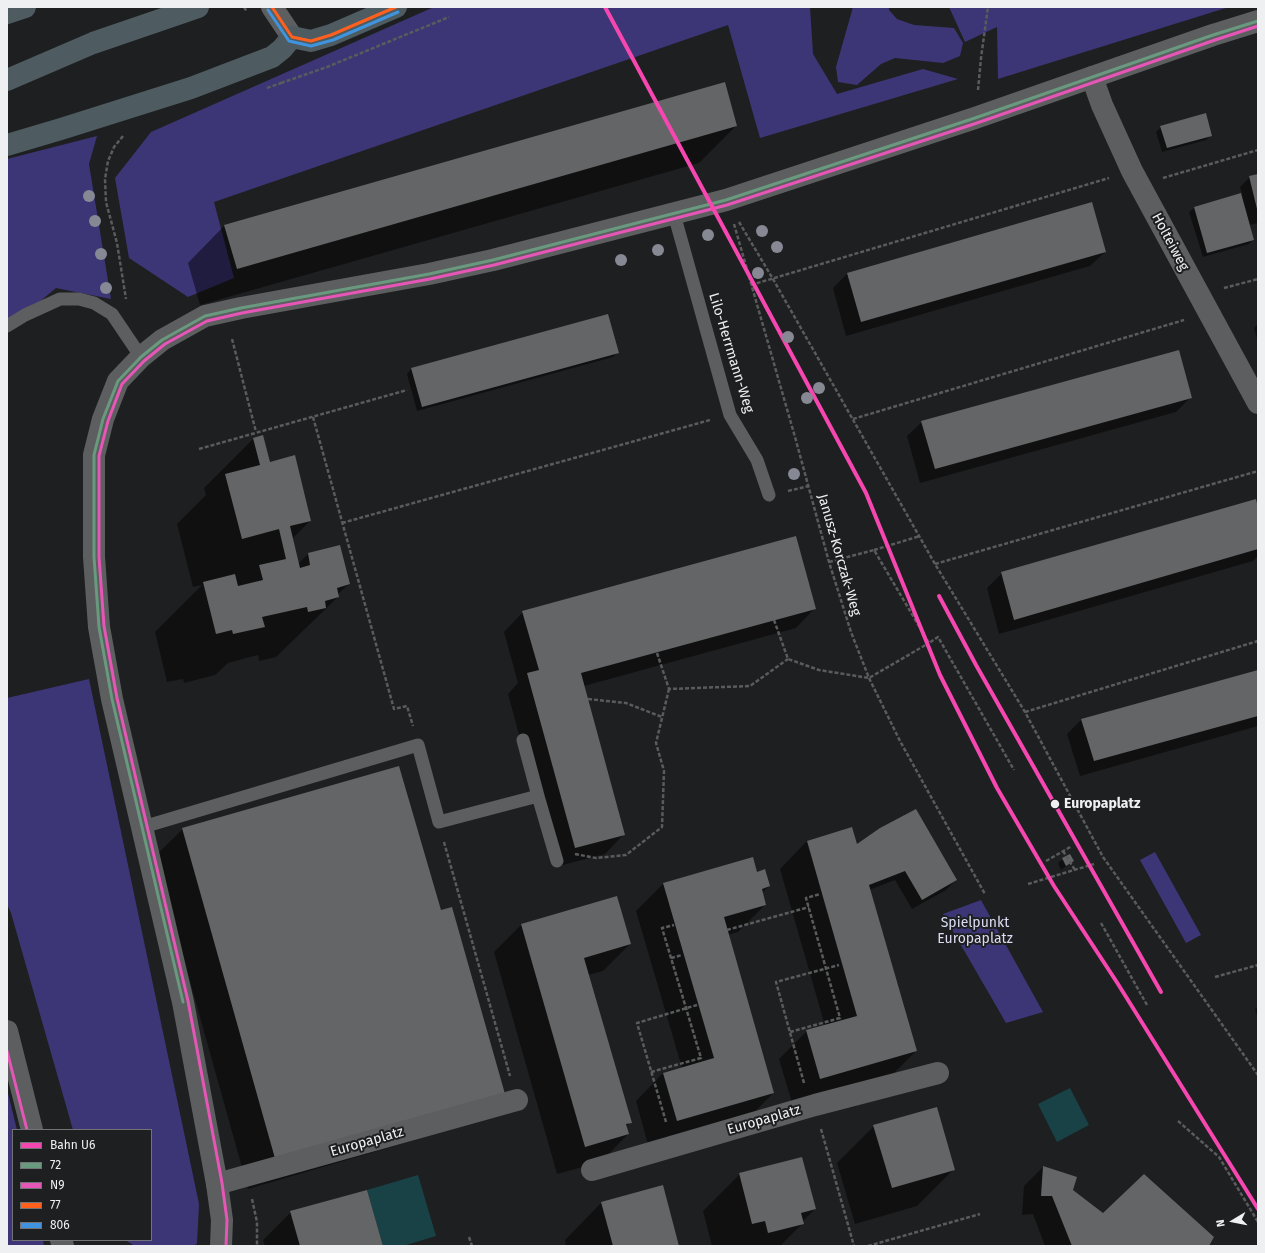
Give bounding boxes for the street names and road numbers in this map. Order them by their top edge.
street label: Holteiweg [1148,210,1192,274]
street label: Lilo-Herrmann-Weg [705,291,757,415]
street label: Janusz-Korczak-Weg [814,492,864,618]
street label: Europaplatz [725,1102,803,1138]
street label: Europaplatz [328,1124,406,1160]

